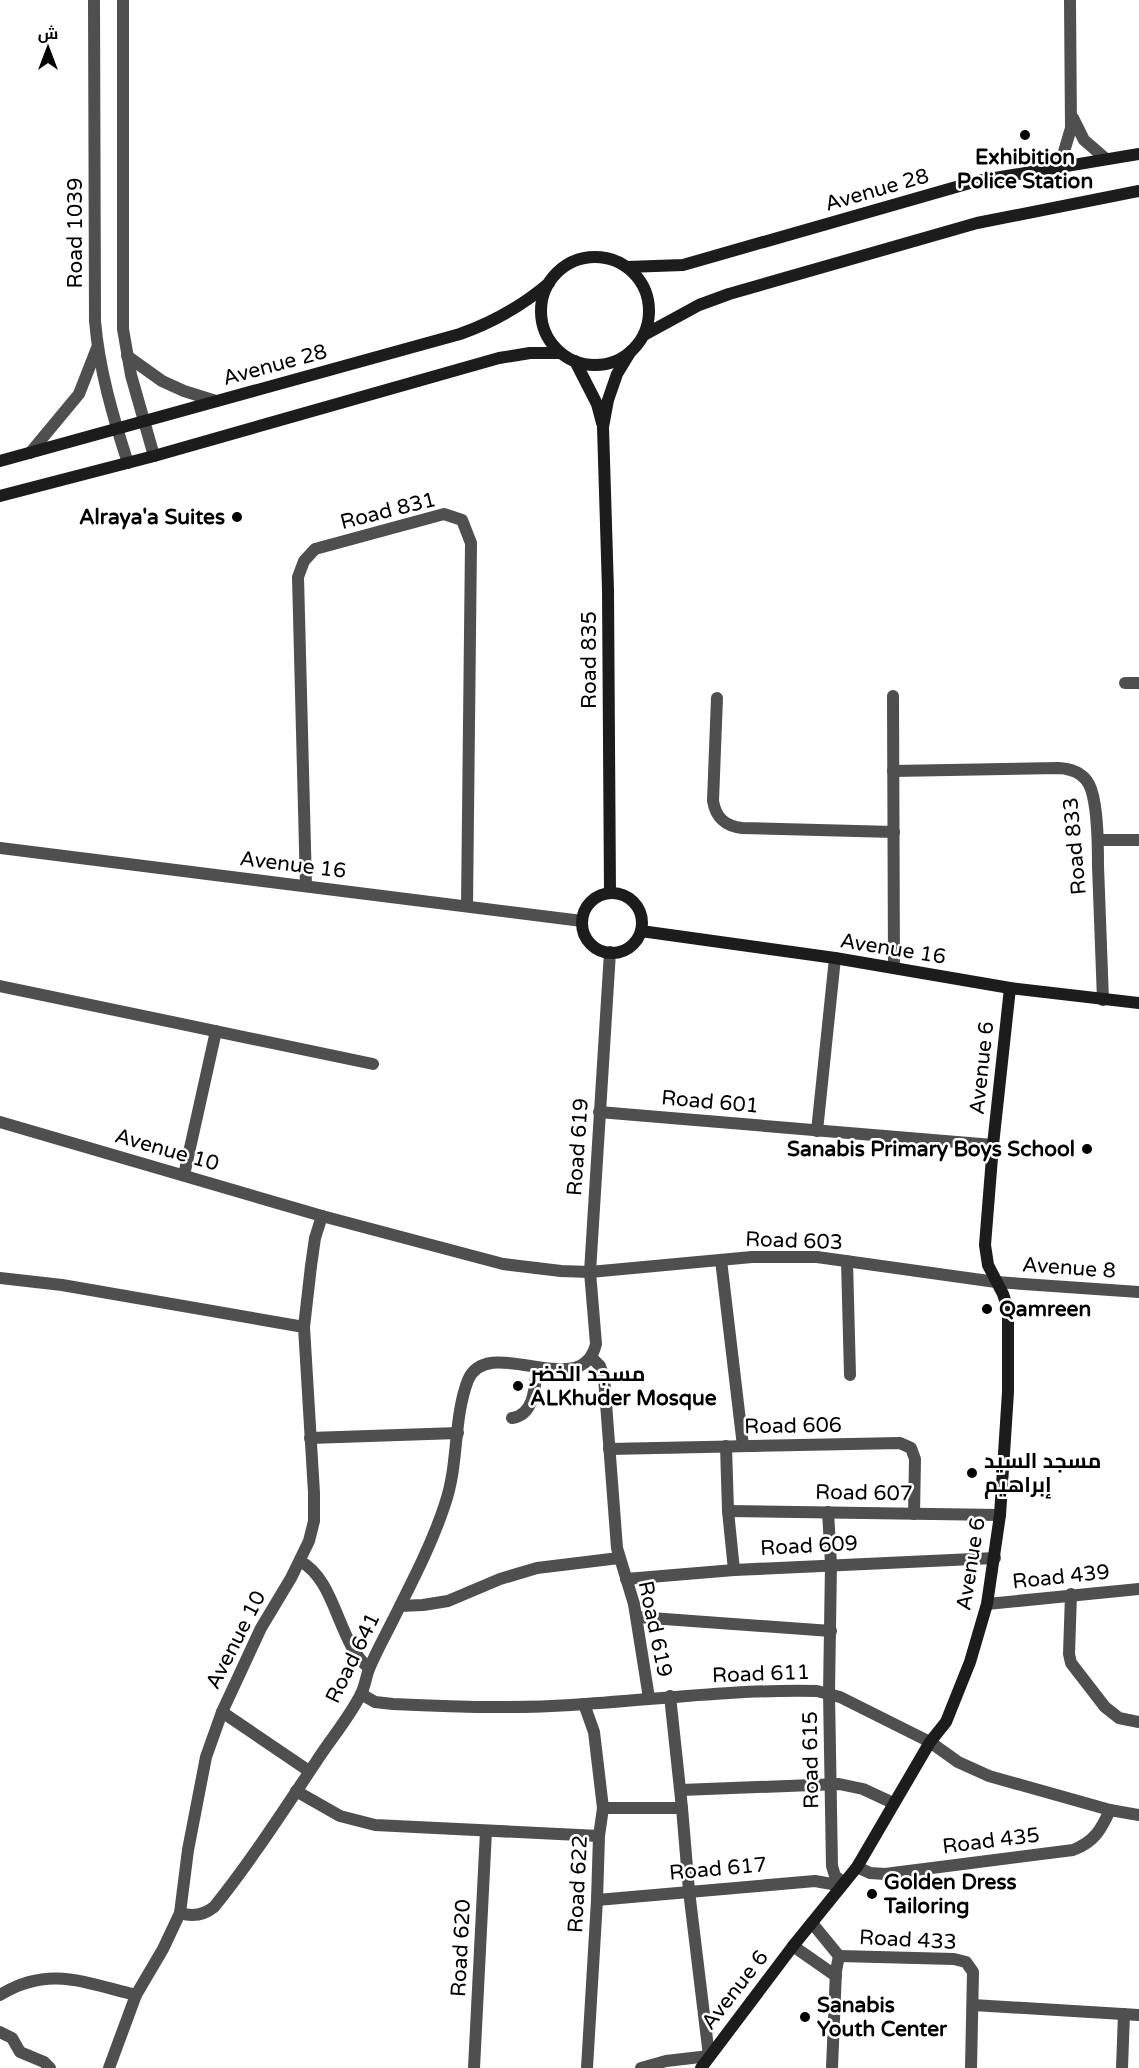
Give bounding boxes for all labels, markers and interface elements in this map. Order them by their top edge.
north arrow [18,18,78,78]
text: ش [38,24,58,44]
marker: Exhibition Police Station [1018,128,1032,142]
place label: Exhibition Police Station [957,145,1093,194]
street label: Avenue 28 [822,163,932,217]
street label: Road 1039 [63,178,88,289]
street label: Avenue 28 [220,339,330,391]
street label: Road 831 [338,487,438,535]
place label: Alraya'a Suites [79,505,225,530]
marker: Alraya'a Suites [230,510,244,524]
street label: Road 835 [577,611,602,709]
street label: Road 833 [1058,796,1092,896]
street label: Avenue 16 [238,846,348,884]
street label: Avenue 16 [838,928,948,970]
street label: Avenue 6 [965,1020,999,1116]
street label: Road 601 [660,1085,760,1119]
street label: Road 619 [562,1097,594,1197]
street label: Avenue 10 [112,1123,222,1177]
place label: Sanabis Primary Boys School [787,1137,1075,1162]
marker: Sanabis Primary Boys School [1080,1142,1094,1156]
street label: Road 603 [745,1227,843,1255]
street label: Avenue 8 [1021,1252,1117,1284]
place label: Qamreen [999,1297,1091,1322]
marker: Qamreen [980,1302,994,1316]
place label: مسجد الخضر ALKhuder Mosque [529,1362,717,1411]
marker: مسجد الخضر ALKhuder Mosque [511,1379,525,1393]
street label: Road 606 [744,1413,842,1439]
place label: مسجد السيد إبراهيم [984,1449,1101,1499]
marker: مسجد السيد إبراهيم [965,1466,979,1480]
street label: Road 607 [815,1480,913,1506]
street label: Avenue 6 [951,1516,991,1612]
street label: Road 609 [760,1531,858,1561]
street label: Road 439 [1011,1559,1111,1595]
street label: Road 619 [633,1579,677,1679]
street label: Avenue 10 [201,1587,271,1693]
street label: Road 641 [320,1609,386,1707]
street label: Road 611 [712,1660,810,1688]
street label: Road 615 [798,1711,824,1809]
street label: Road 435 [941,1823,1041,1859]
street label: Road 622 [563,1835,593,1933]
street label: Road 617 [668,1852,768,1886]
place label: Golden Dress Tailoring [883,1870,1017,1919]
marker: Golden Dress Tailoring [865,1887,879,1901]
street label: Road 620 [446,1899,476,1997]
street label: Road 433 [859,1925,957,1955]
street label: Avenue 6 [696,1945,774,2035]
place label: Sanabis Youth Center [817,1993,948,2042]
marker: Sanabis Youth Center [798,2010,812,2024]

